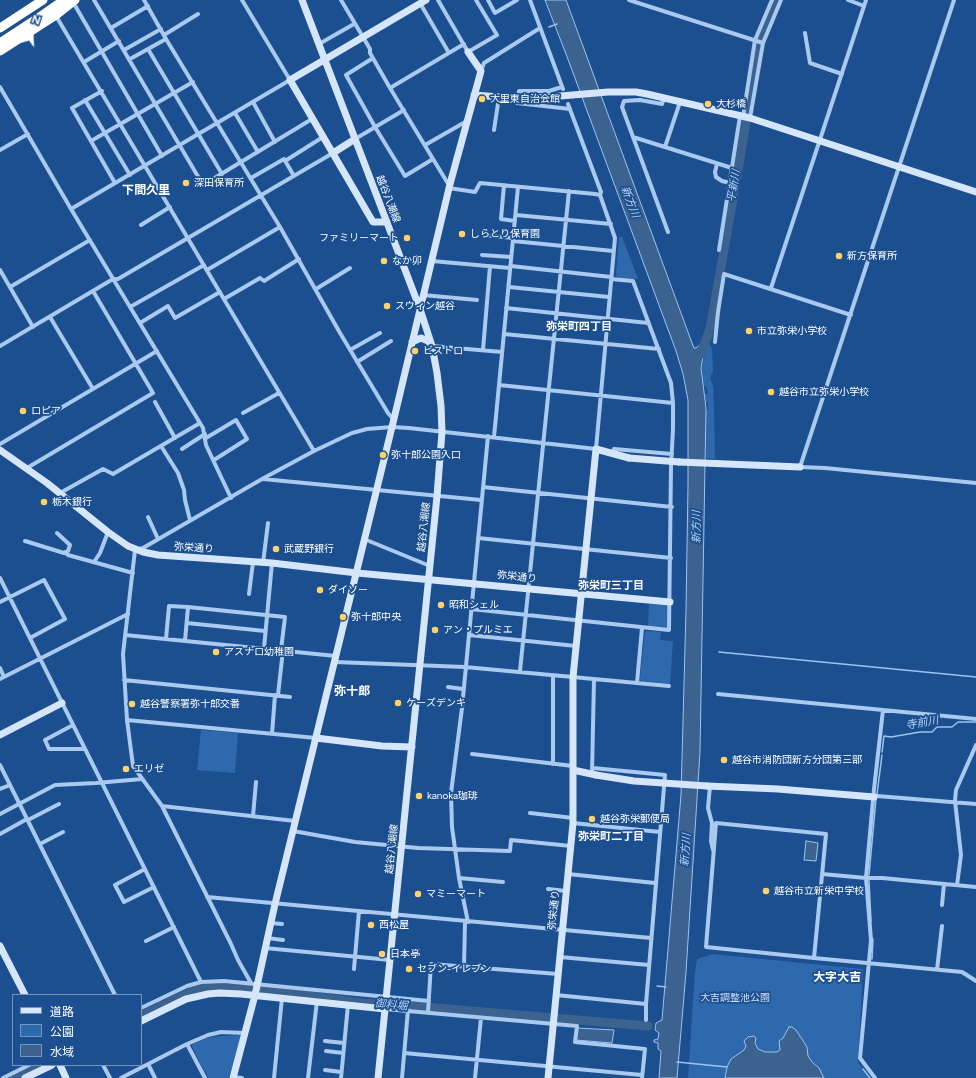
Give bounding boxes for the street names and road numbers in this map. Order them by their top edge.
street label: 越谷八潮線 [373,174,403,224]
street label: 越谷八潮線 [415,502,433,552]
street label: 弥栄通り [174,541,214,555]
street label: 弥栄通り [496,569,538,585]
street label: 越谷八潮線 [383,824,401,874]
street label: 弥栄通り [546,889,562,931]

